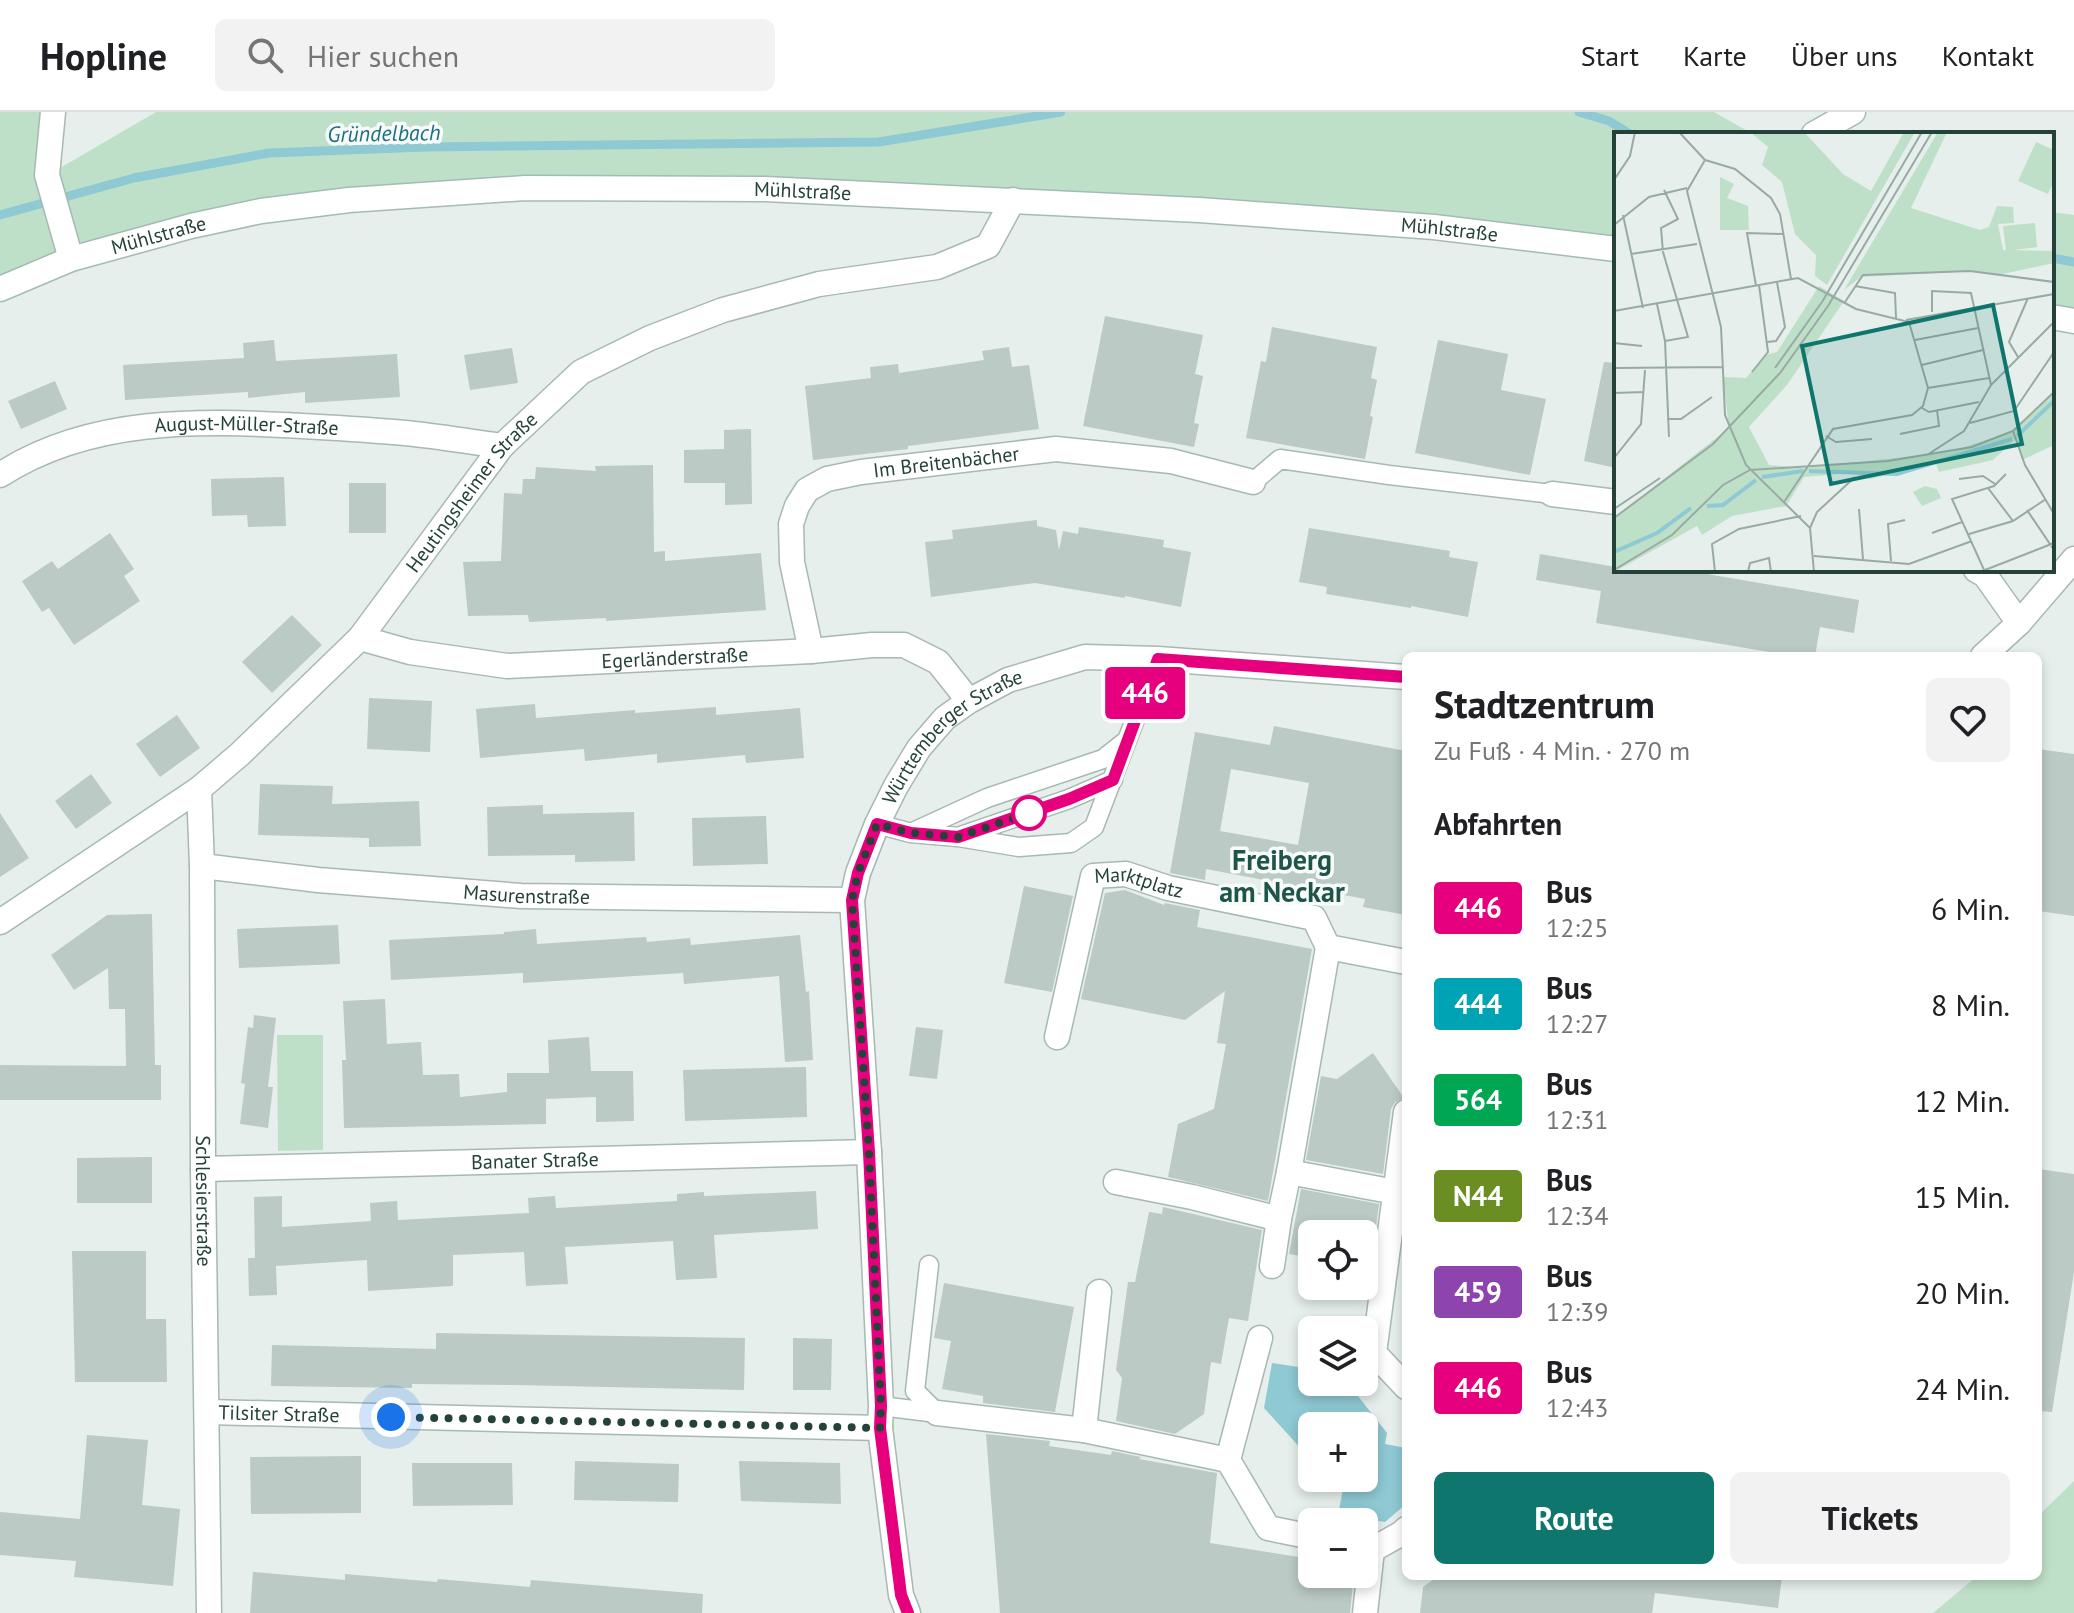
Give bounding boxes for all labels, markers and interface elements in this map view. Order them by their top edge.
search box [215,19,775,91]
text: Hopline [40,31,167,80]
icon: search [243,33,287,77]
text: Hier suchen [307,36,459,75]
text: Start [1581,37,1639,74]
text: Karte [1683,37,1747,74]
text: Über uns [1791,37,1898,74]
text: Kontakt [1942,37,2034,74]
water label: Gründelbach [327,118,441,148]
inset map [1614,132,2054,572]
street label: Mühlstraße [754,176,852,206]
street label: Mühlstraße [108,210,209,260]
street label: Mühlstraße [1400,212,1499,248]
street label: Heutingsheimer Straße [400,406,543,577]
street label: August-Müller-Straße [153,410,339,441]
street label: Im Breitenbächer [872,440,1021,483]
street label: Egerländerstraße [601,641,749,674]
street label: Württemberger Straße [876,663,1026,809]
line badge: 446 [1099,667,1191,719]
text: 446 [1121,674,1169,711]
button: heart [1926,678,2010,762]
text: Stadtzentrum [1434,679,1655,728]
text: Zu Fuß · 4 Min. · 270 m [1434,734,1690,767]
unlabelled marker [1012,796,1046,830]
text: Abfahrten [1434,804,1562,843]
district label: Freiberg am Neckar [1219,841,1345,910]
street label: Marktplatz [1094,861,1186,904]
text: Bus [1546,872,1593,911]
street label: Masurenstraße [462,878,590,910]
text: 446 [1454,889,1502,926]
text: 6 Min. [1931,889,2010,928]
text: 12:25 [1546,911,1608,944]
text: Bus [1546,968,1593,1007]
text: 444 [1454,985,1502,1022]
text: 8 Min. [1931,985,2010,1024]
text: 12:27 [1546,1007,1608,1040]
text: Bus [1546,1064,1593,1103]
text: 564 [1454,1081,1502,1118]
text: 12 Min. [1915,1081,2010,1120]
text: 12:31 [1546,1103,1608,1136]
street label: Schlesierstraße [190,1135,217,1267]
street label: Banater Straße [471,1146,599,1175]
text: Bus [1546,1160,1593,1199]
text: N44 [1453,1177,1503,1214]
text: 15 Min. [1915,1177,2010,1216]
text: 12:34 [1546,1199,1608,1232]
map controls [1298,1220,1378,1588]
button: locate [1298,1220,1378,1300]
text: Bus [1546,1256,1593,1295]
text: 459 [1454,1273,1502,1310]
text: 20 Min. [1915,1273,2010,1312]
text: 12:39 [1546,1295,1608,1328]
button: layers [1298,1316,1378,1396]
text: Bus [1546,1352,1593,1391]
text: 446 [1454,1369,1502,1406]
text: 24 Min. [1915,1369,2010,1408]
text: 12:43 [1546,1391,1608,1424]
your location [371,1397,411,1437]
street label: Tilsiter Straße [218,1399,340,1428]
button: + [1298,1412,1378,1492]
button: Route [1434,1472,1714,1564]
button: Tickets [1730,1472,2010,1564]
button: − [1298,1508,1378,1588]

